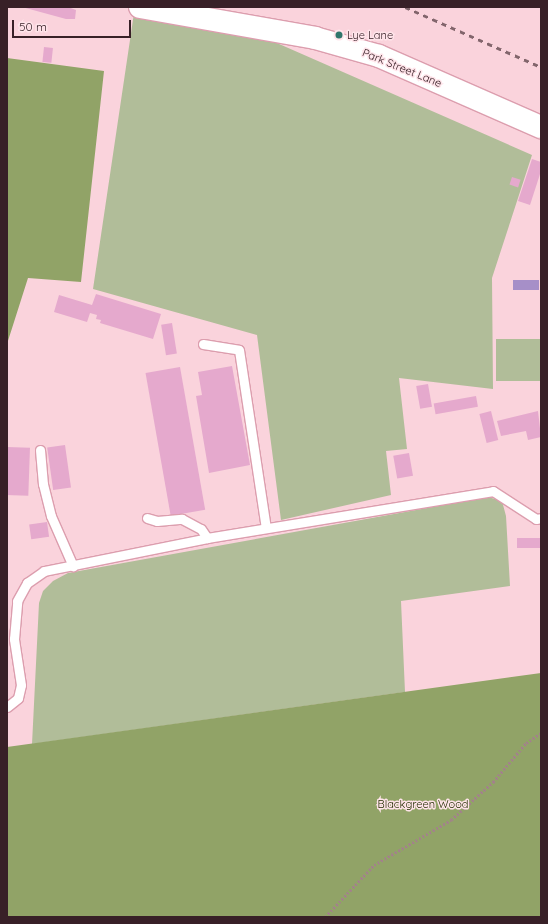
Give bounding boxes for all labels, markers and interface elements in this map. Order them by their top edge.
scale bar [14,12,133,38]
text: 50 m [19,19,47,34]
place label: Lye Lane [347,28,393,42]
marker: Lye Lane [334,30,344,40]
street label: Park Street Lane [360,46,444,90]
park label: Blackgreen Wood [378,797,468,811]

